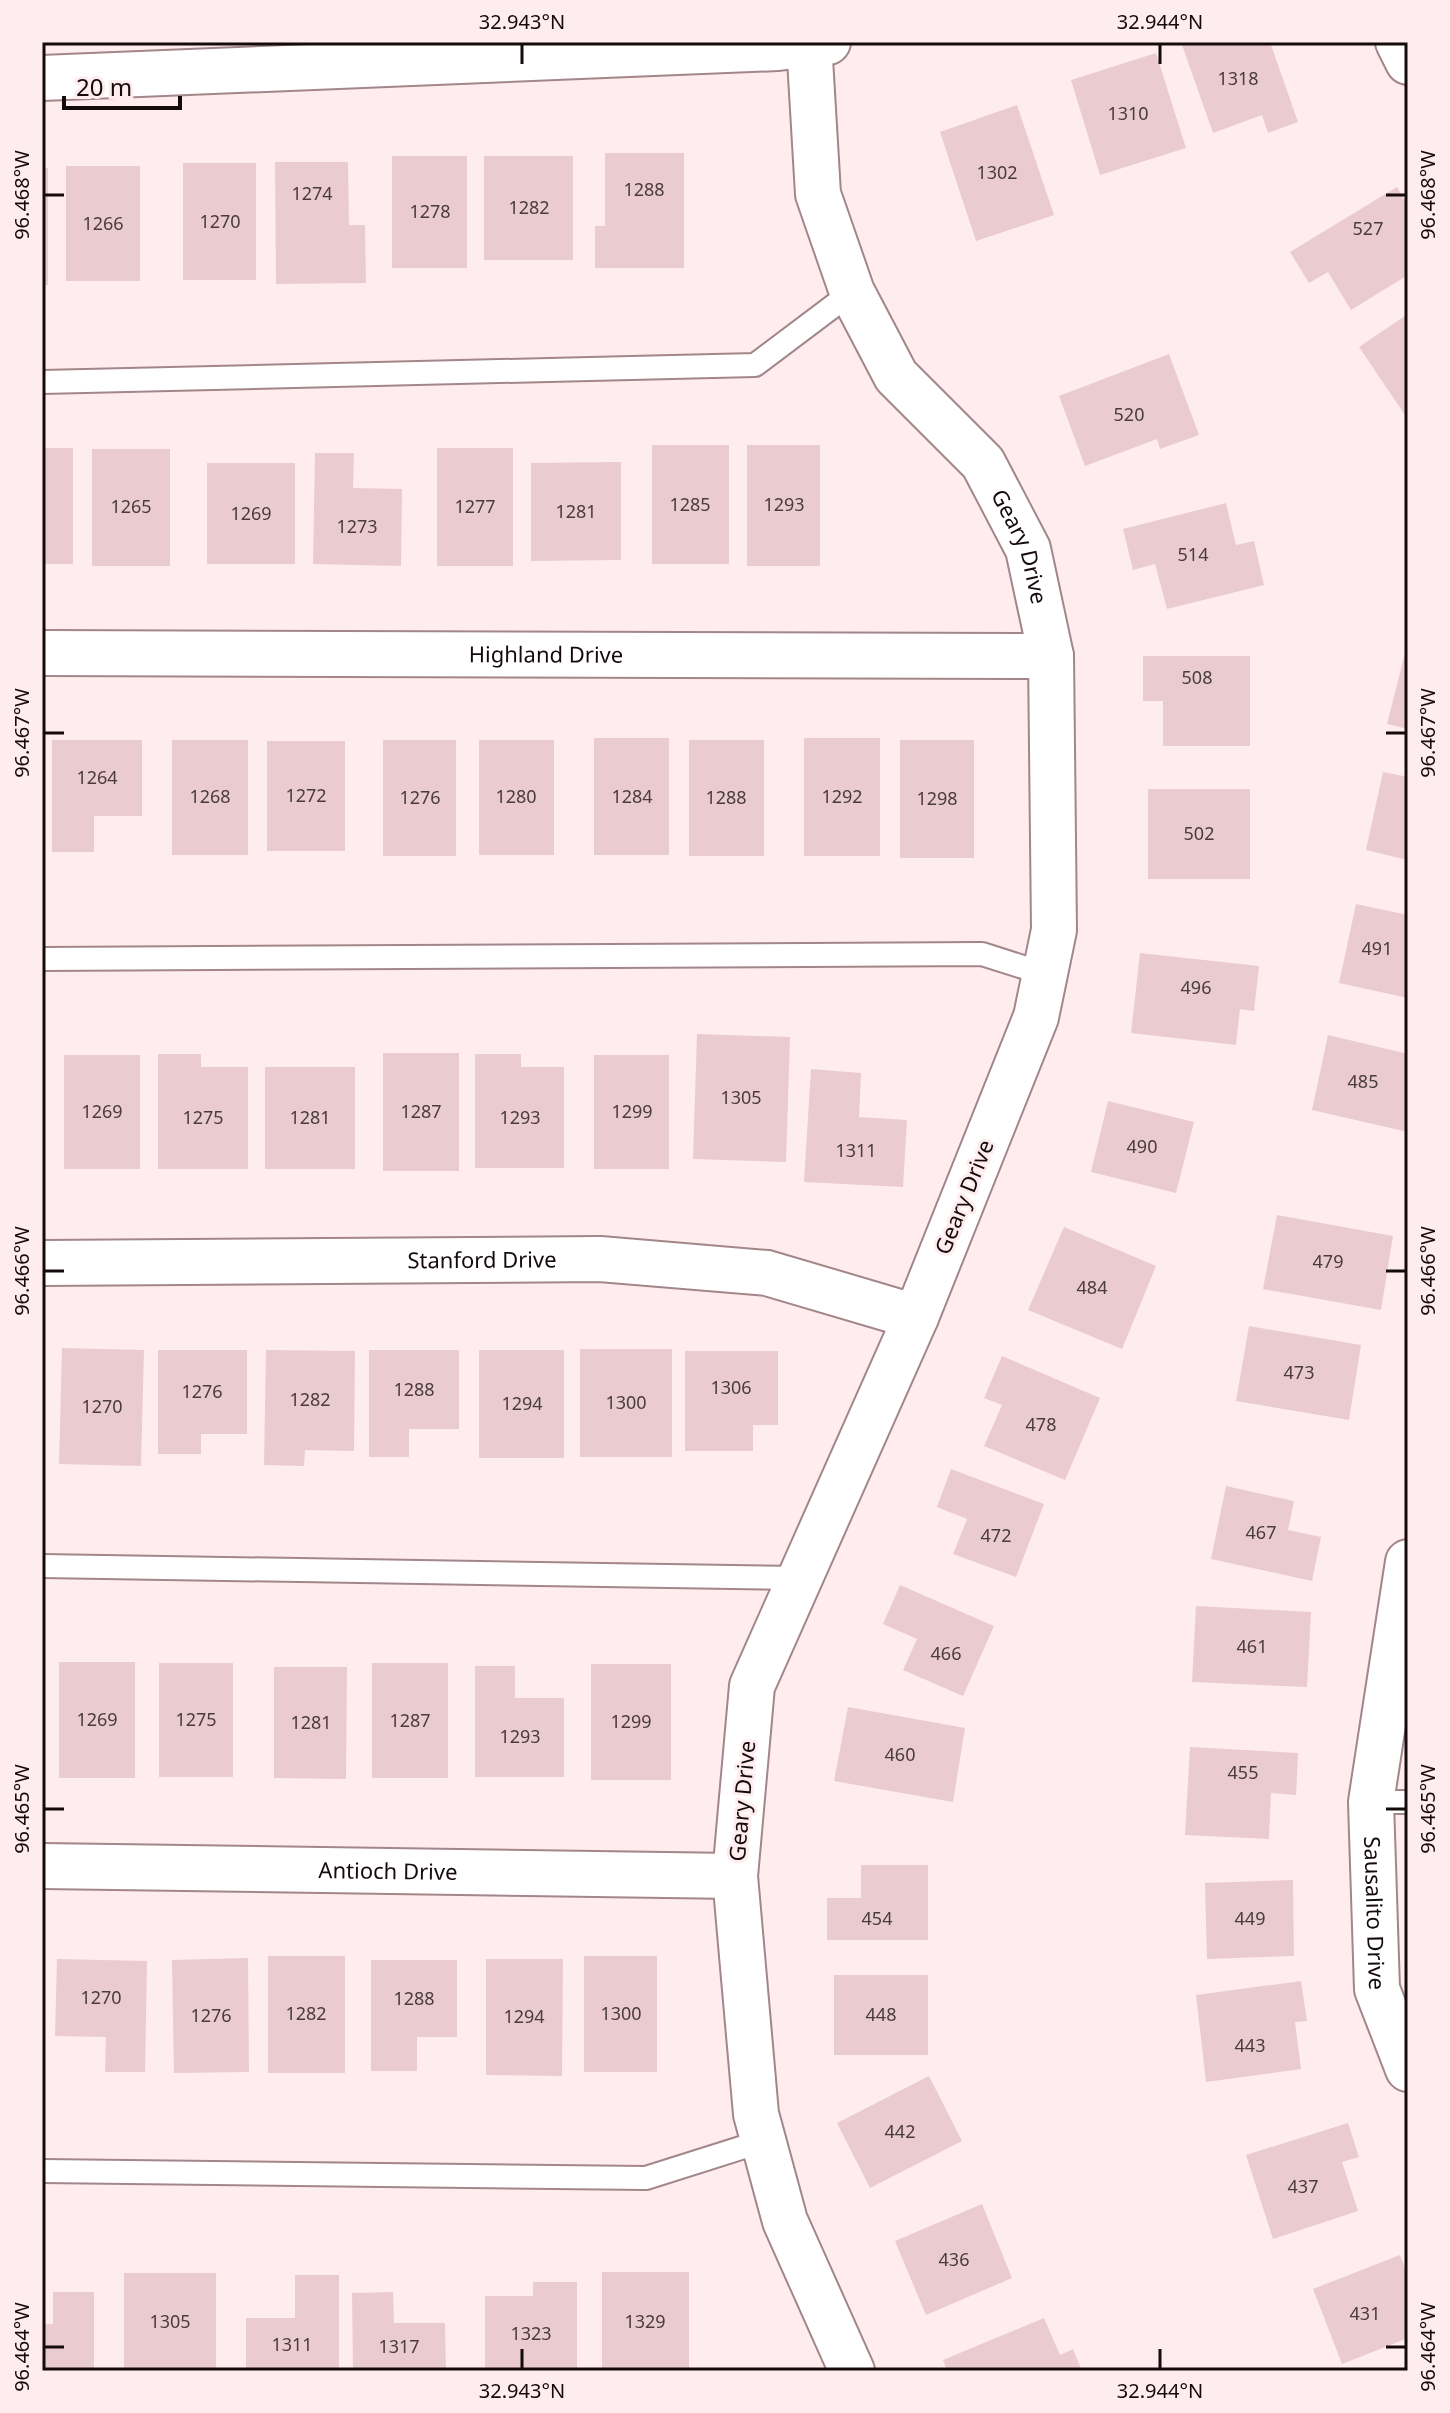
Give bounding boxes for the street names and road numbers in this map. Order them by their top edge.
street label: Geary Drive [985,483,1055,606]
street label: Highland Drive [469,638,623,669]
street label: Geary Drive [926,1135,1000,1258]
street label: Stanford Drive [407,1243,557,1274]
street label: Geary Drive [721,1739,761,1863]
street label: Sausalito Drive [1358,1836,1393,1990]
street label: Antioch Drive [318,1854,458,1886]

